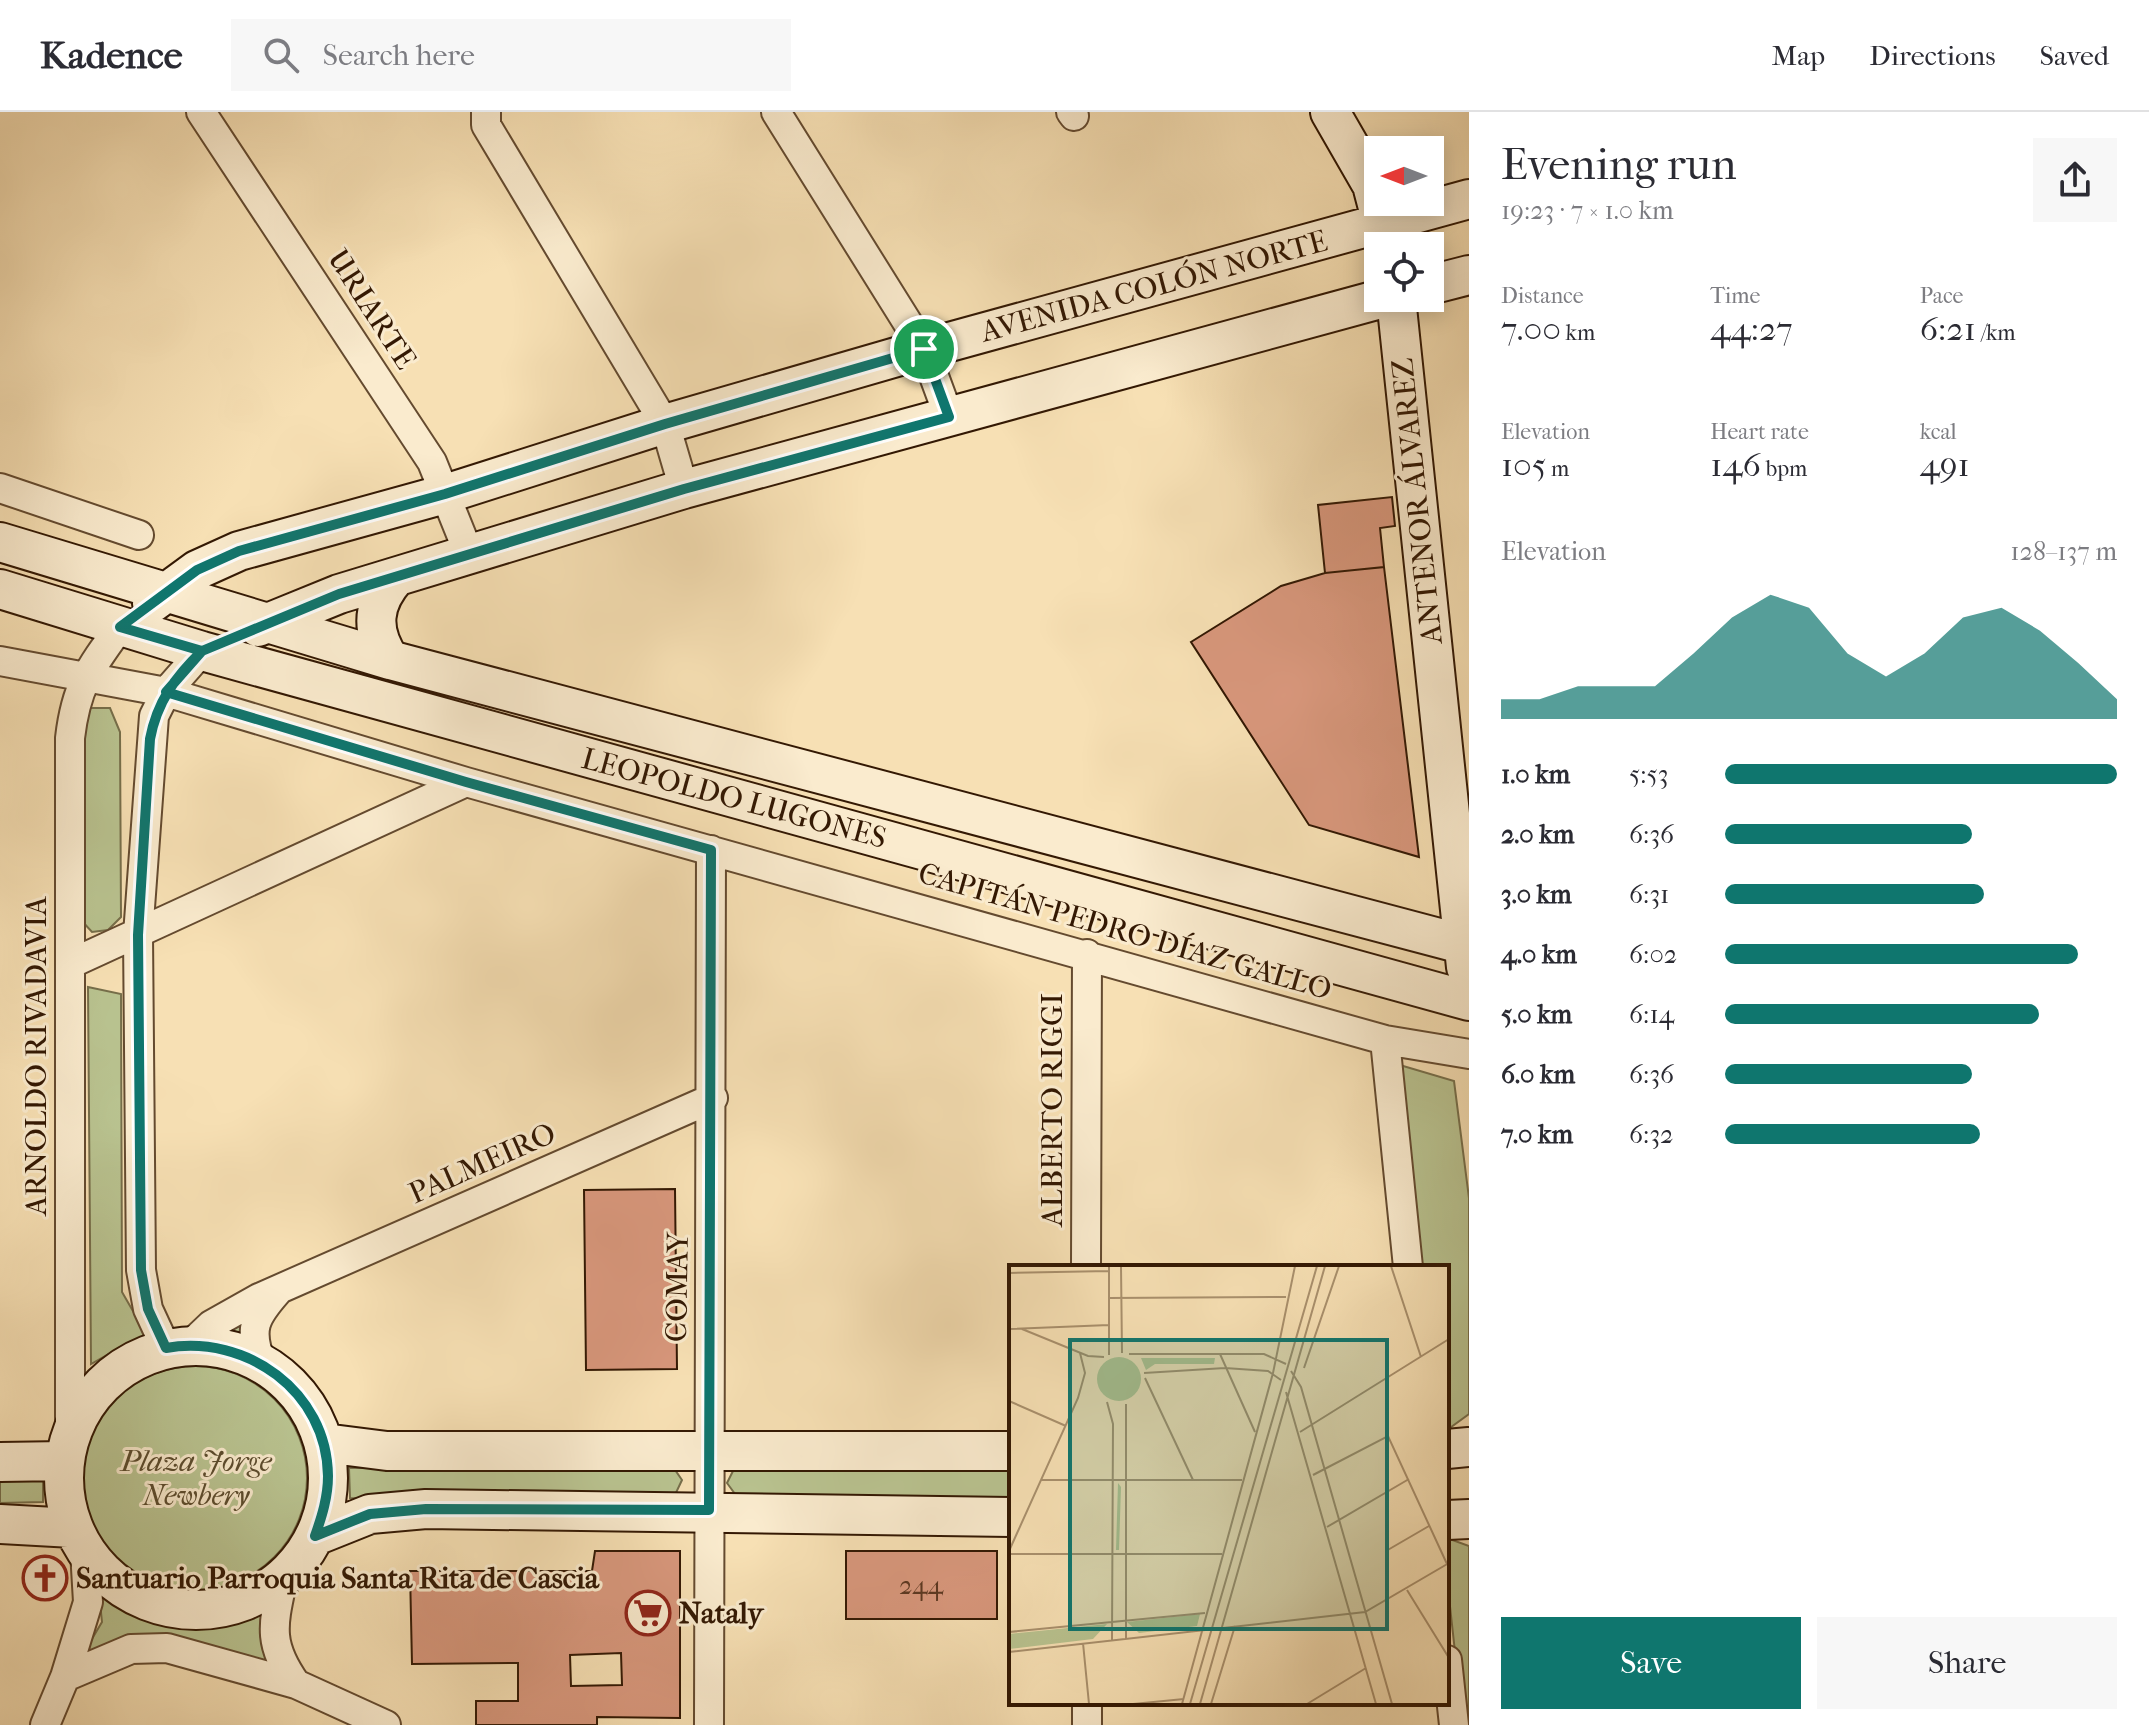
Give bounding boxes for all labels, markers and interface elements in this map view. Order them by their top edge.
search box [231,19,791,91]
text: Kadence [40,33,183,78]
icon: search [259,33,303,77]
text: Search here [323,38,475,73]
text: Map [1772,39,1825,72]
text: Directions [1869,39,1996,72]
text: Saved [2040,39,2109,72]
north arrow [1364,136,1444,216]
map controls [1364,136,1444,312]
button: share [2033,138,2117,222]
text: Evening run [1501,139,1736,190]
text: 19:23 · 7 × 1.0 km [1501,195,1674,226]
street label: AVENIDA COLÓN NORTE [976,223,1331,350]
button: locate [1364,232,1444,312]
street label: URIARTE [320,243,423,376]
text: Distance [1501,283,1584,309]
text: Time [1710,283,1760,309]
text: Pace [1920,283,1963,309]
text: 7.00 [1501,309,1561,349]
text: 44:27 [1710,309,1793,349]
text: 6:21 [1920,309,1976,349]
pin [890,315,958,383]
text: km [1561,320,1595,346]
text: /km [1976,320,2016,346]
icon: arrive [902,327,946,371]
street label: ANTENOR ÁLVAREZ [1385,356,1450,647]
text: Elevation [1501,419,1590,445]
text: Heart rate [1710,419,1809,445]
text: kcal [1920,419,1957,445]
text: 105 [1501,445,1546,485]
text: 146 [1710,445,1761,485]
text: 491 [1920,445,1970,485]
text: m [1546,456,1569,482]
text: bpm [1761,456,1807,482]
text: Elevation [1501,536,1606,567]
text: 128–137 m [2010,536,2117,567]
street label: LEOPOLDO LUGONES [578,741,890,856]
text: 1.0 km [1501,759,1570,790]
text: 5:53 [1629,759,1668,790]
text: 2.0 km [1501,819,1574,850]
text: 6:36 [1629,819,1674,850]
street label: CAPITÁN PEDRO DÍAZ GALLO [914,856,1336,1007]
text: 3.0 km [1501,879,1572,910]
text: 6:31 [1629,879,1669,910]
street label: ARNOLDO RIVADAVIA [19,896,54,1217]
text: 4.0 km [1501,939,1577,970]
text: 6:02 [1629,939,1677,970]
street label: ALBERTO RIGGI [1035,993,1070,1228]
text: 5.0 km [1501,999,1572,1030]
text: 6:14 [1629,999,1674,1030]
text: 6.0 km [1501,1059,1575,1090]
text: 6:36 [1629,1059,1674,1090]
street label: PALMEIRO [404,1116,561,1211]
text: 7.0 km [1501,1119,1573,1150]
text: 6:32 [1629,1119,1673,1150]
street label: COMAY [659,1230,696,1342]
inset map [1009,1265,1449,1705]
park label: Plaza Jorge Newbery [118,1444,273,1513]
church icon: Santuario Parroquia Santa Rita de Cascia [21,1554,69,1602]
place label: Santuario Parroquia Santa Rita de Cascia [76,1561,600,1596]
house number: 244 [899,1570,944,1601]
supermarket icon: Nataly [624,1589,672,1637]
place label: Nataly [679,1596,765,1631]
button: Save [1501,1617,1801,1709]
button: Share [1817,1617,2117,1709]

